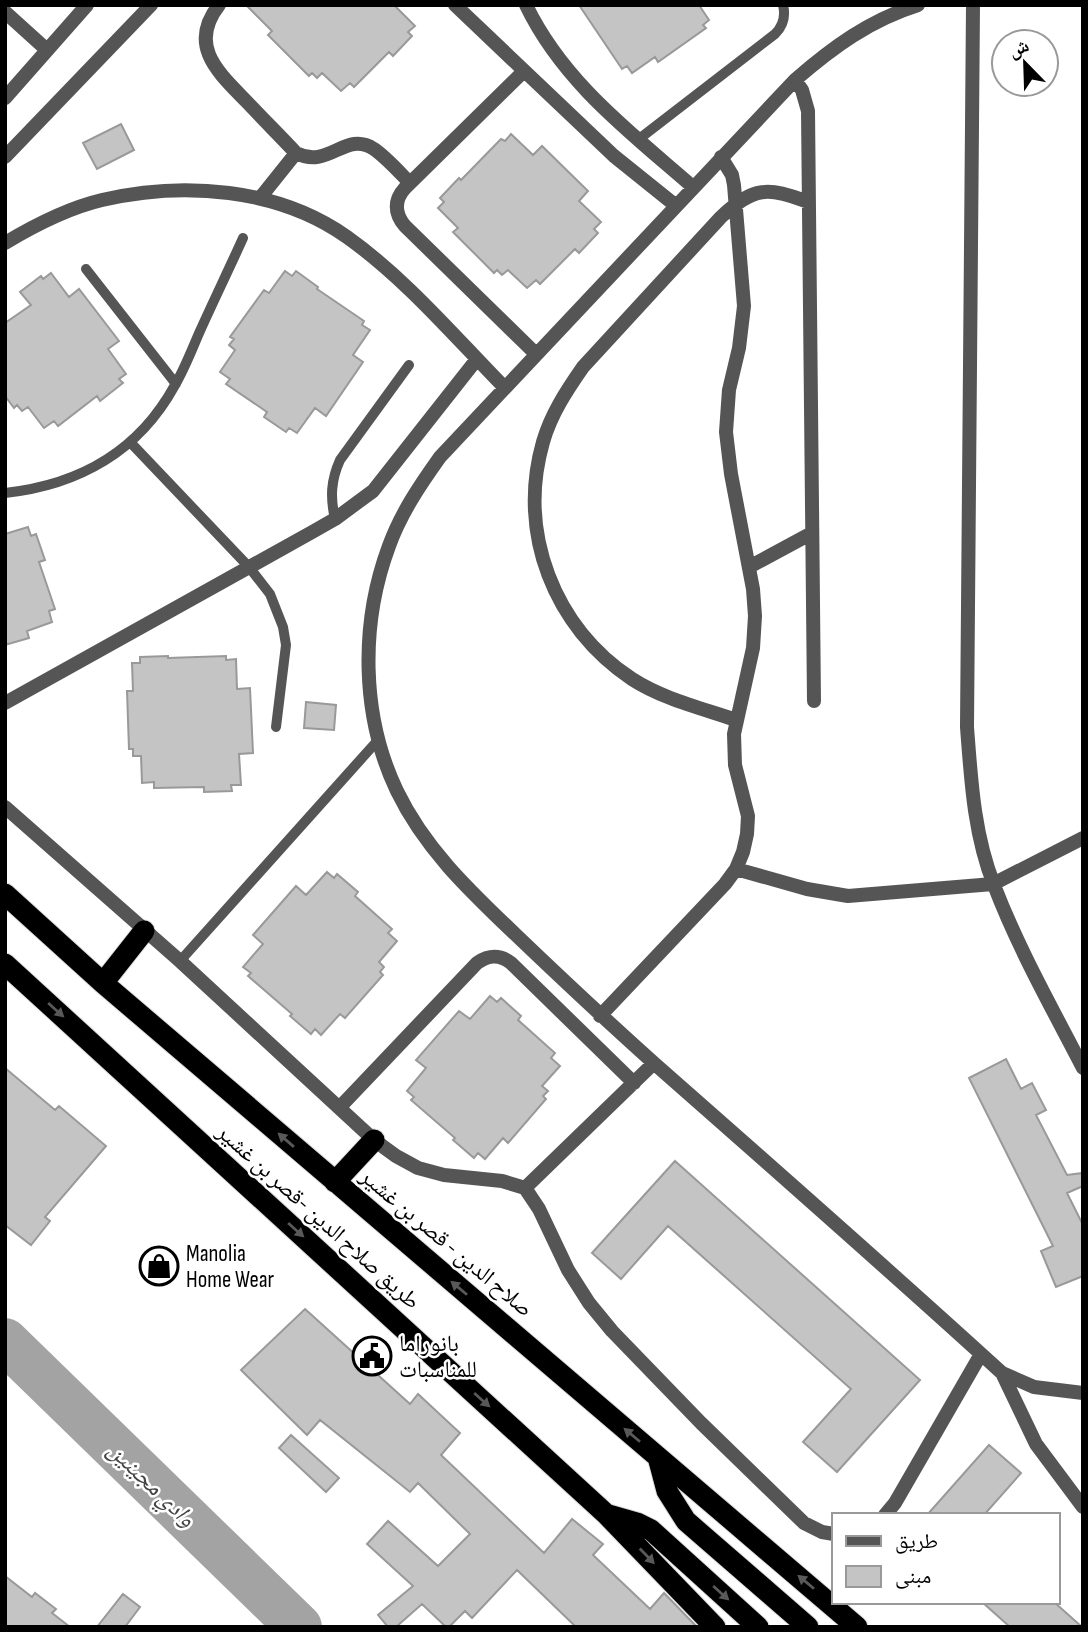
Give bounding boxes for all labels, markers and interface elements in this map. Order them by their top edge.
north arrow [990,28,1060,98]
text: ش [1005,34,1033,63]
one-way arrow [47,1002,64,1018]
street label: طريق صلاح الدين -قصر بن غشير [210,1117,426,1316]
one-way arrow [277,1132,295,1148]
street label: صلاح الدين - قصر بن غشير [353,1162,539,1323]
one-way arrow [287,1222,305,1238]
place label: Manolia Home Wear [186,1240,275,1294]
shop icon: Manolia Home Wear [138,1245,180,1287]
one-way arrow [450,1280,468,1295]
place label: بانوراما للمناسبات [399,1330,477,1384]
public building icon: بانوراما للمناسبات [351,1335,393,1377]
one-way arrow [473,1392,491,1408]
one-way arrow [624,1428,641,1443]
water label: وادي مجينين [99,1435,202,1536]
legend [832,1513,1060,1604]
text: طريق [895,1529,938,1554]
one-way arrow [638,1548,655,1565]
text: مبنى [895,1564,931,1589]
one-way arrow [797,1575,815,1590]
one-way arrow [712,1585,730,1601]

